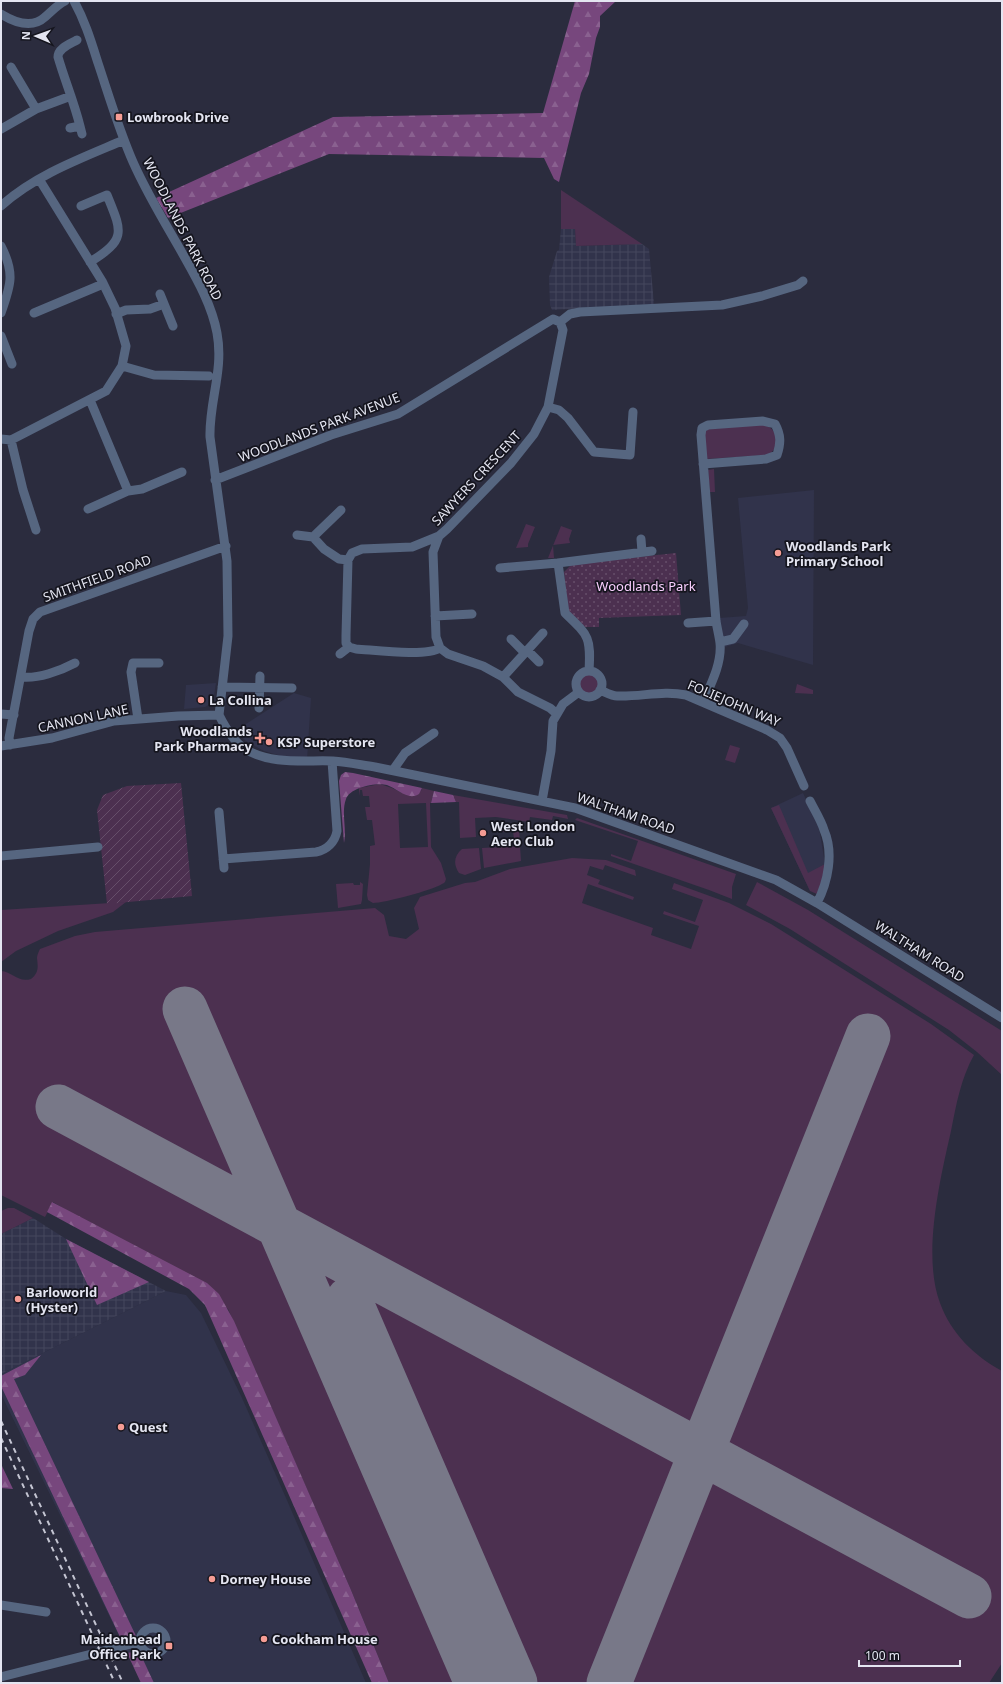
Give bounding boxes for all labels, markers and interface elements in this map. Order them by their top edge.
north arrow [16,16,56,56]
text: N [18,31,33,40]
place label: Lowbrook Drive [127,108,229,126]
marker: Lowbrook Drive [114,112,124,122]
street label: WOODLANDS PARK ROAD [139,155,227,303]
street label: WOODLANDS PARK AVENUE [236,388,402,466]
street label: SAWYERS CRESCENT [427,426,525,529]
place label: Woodlands Park Primary School [786,537,892,570]
marker: Woodlands Park Primary School [773,548,783,558]
street label: SMITHFIELD ROAD [40,550,154,606]
park label: Woodlands Park [596,577,696,595]
street label: FOLIEJOHN WAY [685,675,784,731]
place label: La Collina [209,691,272,709]
marker: La Collina [196,695,206,705]
street label: CANNON LANE [36,700,130,736]
place label: Woodlands Park Pharmacy [154,722,253,755]
marker: Woodlands Park Pharmacy [255,733,265,743]
place label: KSP Superstore [277,733,375,751]
marker: KSP Superstore [264,737,274,747]
street label: WALTHAM ROAD [575,788,677,838]
place label: West London Aero Club [491,817,575,850]
marker: West London Aero Club [478,828,488,838]
street label: WALTHAM ROAD [872,916,968,986]
place label: Barloworld (Hyster) [26,1283,97,1316]
marker: Barloworld (Hyster) [13,1294,23,1304]
place label: Quest [129,1418,168,1436]
marker: Quest [116,1422,126,1432]
place label: Dorney House [220,1570,311,1588]
marker: Dorney House [207,1574,217,1584]
place label: Maidenhead Office Park [80,1630,162,1663]
place label: Cookham House [272,1630,378,1648]
marker: Cookham House [259,1634,269,1644]
marker: Maidenhead Office Park [164,1641,174,1651]
scale bar [859,1642,960,1668]
text: 100 m [865,1647,900,1664]

